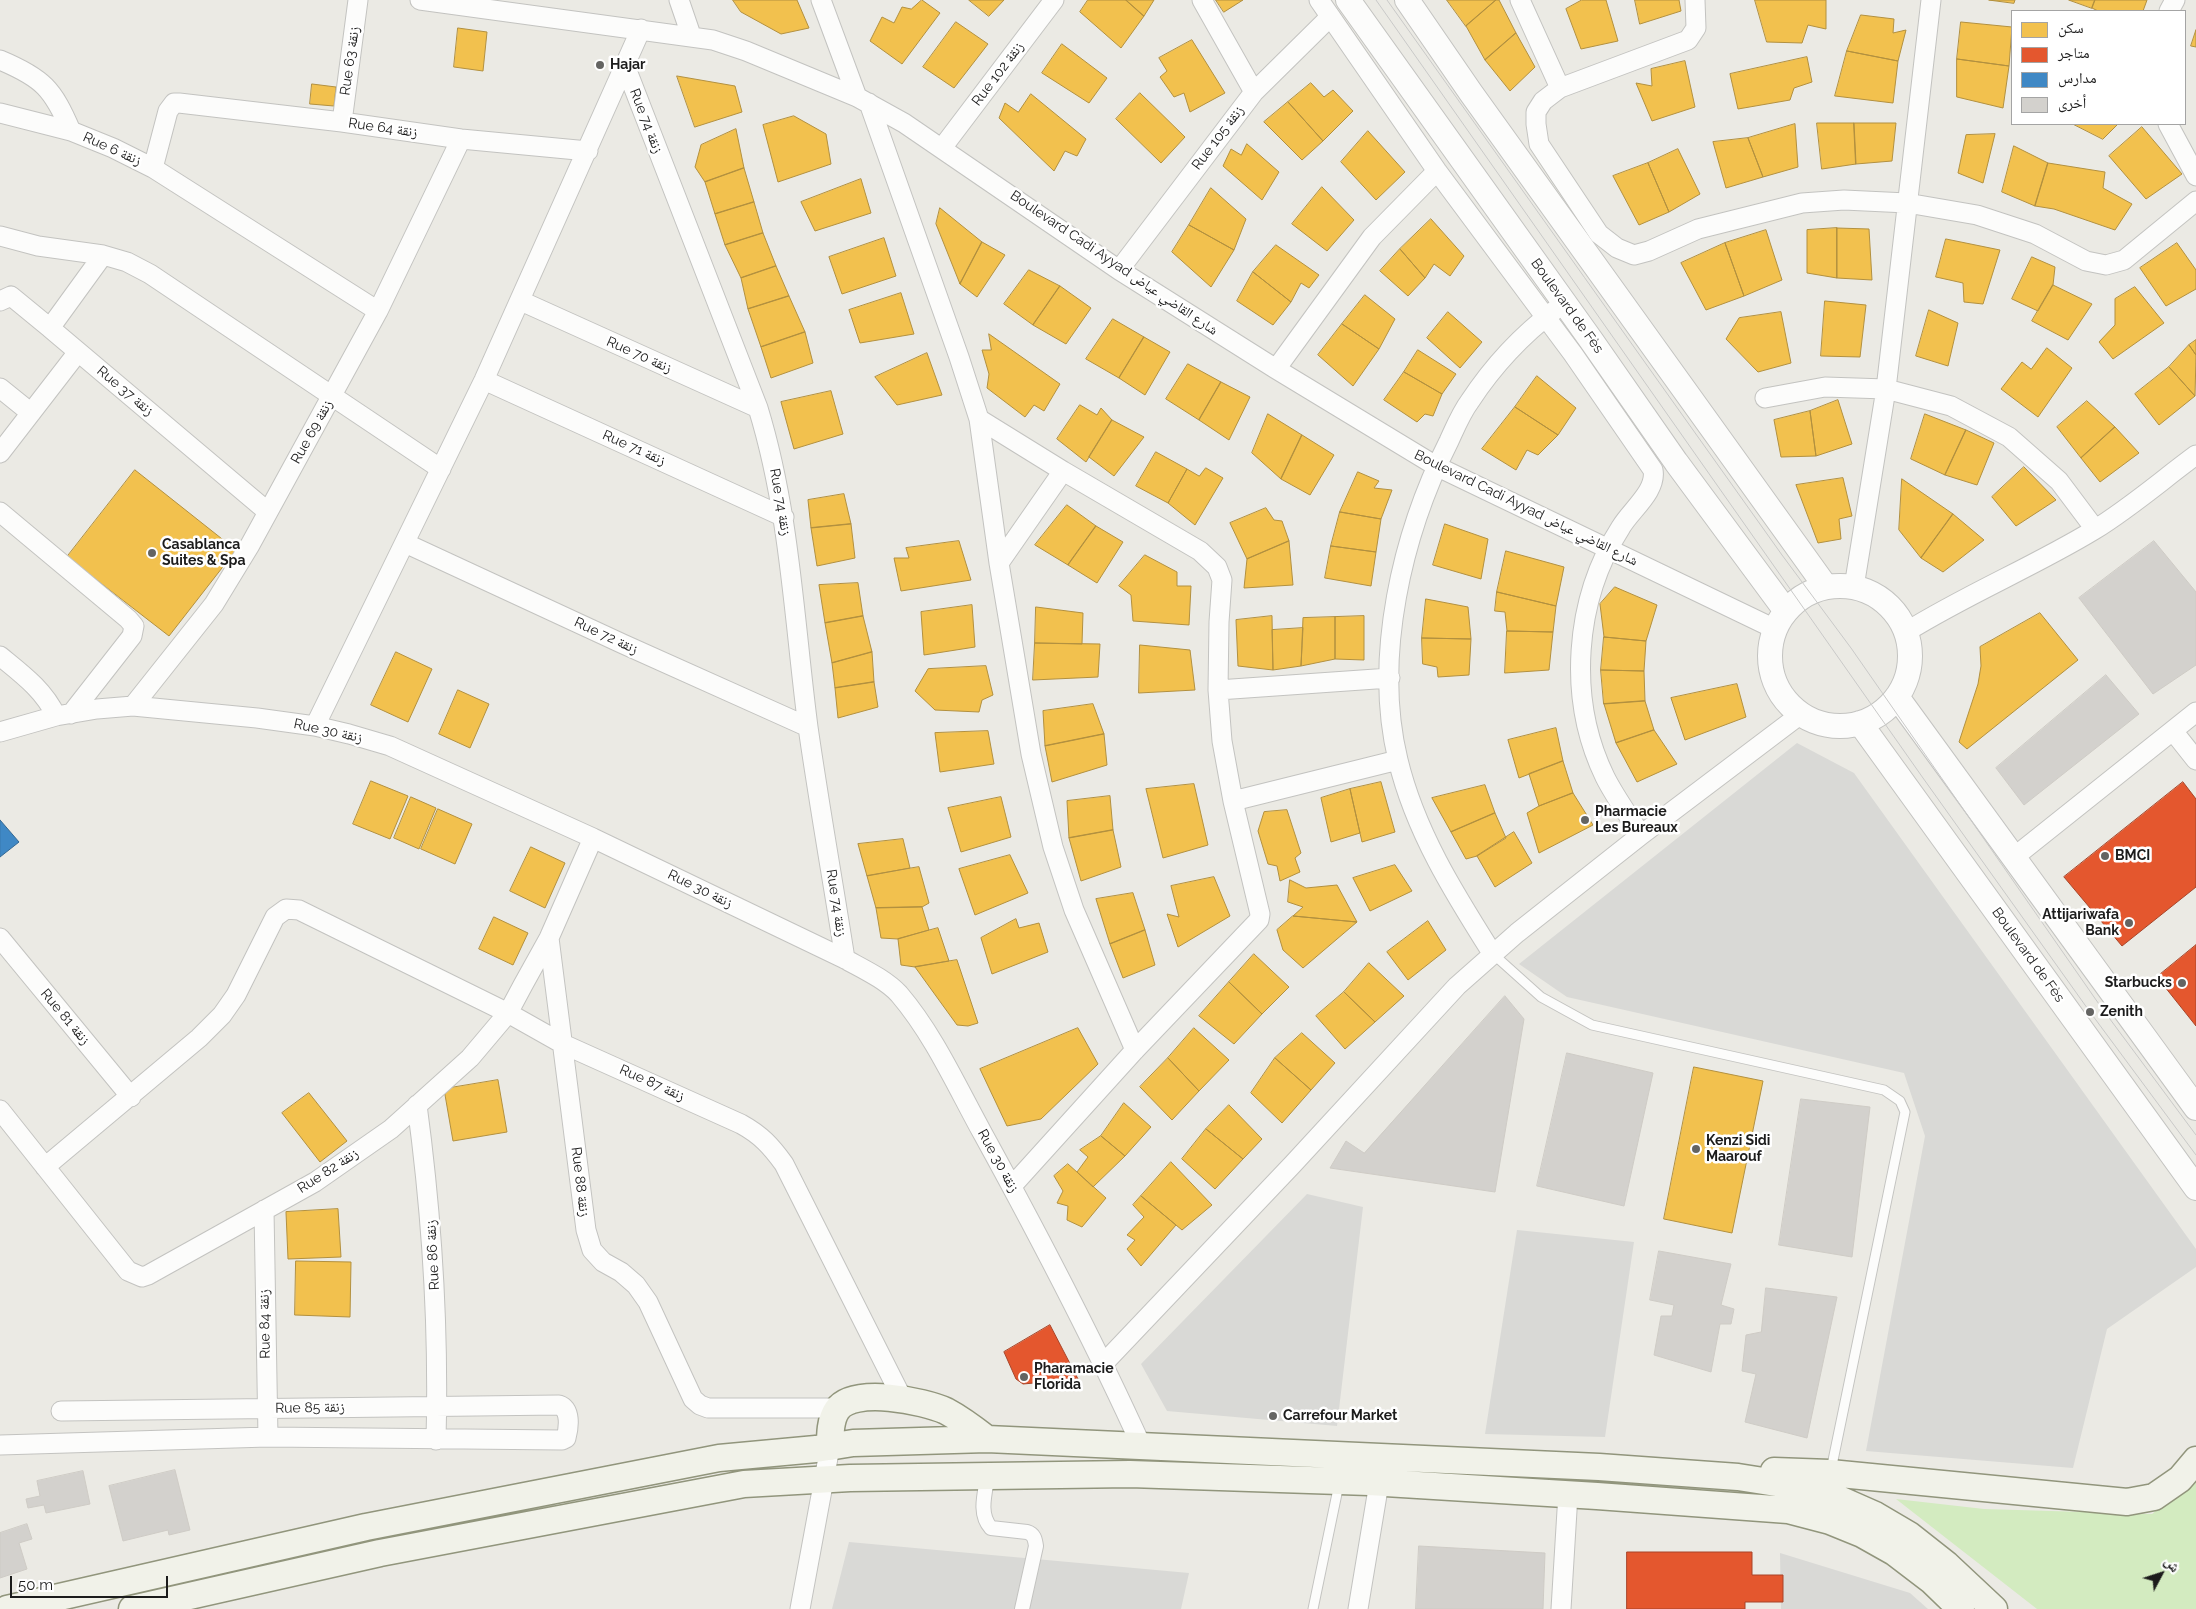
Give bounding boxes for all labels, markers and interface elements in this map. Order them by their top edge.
legend [2011,10,2186,125]
text: سكن [2058,19,2084,37]
street label: Rue 63 زنقة [337,25,363,97]
street label: Rue 102 زنقة [969,39,1027,109]
text: متاجر [2058,44,2090,62]
place label: Hajar [610,57,645,73]
marker: Hajar [594,59,606,71]
text: مدارس [2058,69,2097,87]
street label: Rue 74 زنقة [626,86,666,156]
text: أخرى [2058,94,2086,112]
street label: Rue 105 زنقة [1188,103,1248,173]
street label: Rue 64 زنقة [347,115,419,141]
street label: Rue 6 زنقة [80,129,144,169]
street label: Boulevard Cadi Ayyad شارع القاضي عياض [1007,187,1221,339]
street label: Boulevard de Fès [1527,255,1607,357]
street label: Rue 70 زنقة [604,333,674,377]
street label: Rue 37 زنقة [93,363,157,419]
street label: Rue 69 زنقة [288,397,336,467]
street label: Rue 71 زنقة [600,427,668,469]
street label: Boulevard Cadi Ayyad شارع القاضي عياض [1411,446,1641,570]
street label: Rue 74 زنقة [766,467,794,537]
place label: Casablanca Suites & Spa [162,537,245,570]
marker: Casablanca Suites & Spa [146,547,158,559]
street label: Rue 72 زنقة [571,614,641,658]
street label: Rue 30 زنقة [292,716,364,746]
place label: Pharmacie Les Bureaux [1595,804,1678,836]
marker: Pharmacie Les Bureaux [1579,814,1591,826]
place label: BMCI [2115,848,2150,864]
marker: BMCI [2099,850,2111,862]
street label: Rue 30 زنقة [665,866,735,912]
street label: Rue 74 زنقة [822,868,850,938]
street label: Boulevard de Fès [1988,904,2068,1006]
place label: Attijariwafa Bank [2042,907,2119,940]
marker: Attijariwafa Bank [2123,917,2135,929]
place label: Starbucks [2105,975,2172,991]
marker: Starbucks [2176,977,2188,989]
street label: Rue 81 زنقة [37,986,93,1048]
place label: Zenith [2100,1004,2143,1020]
marker: Zenith [2084,1006,2096,1018]
street label: Rue 87 زنقة [617,1061,687,1105]
street label: Rue 30 زنقة [974,1126,1022,1196]
place label: Kenzi Sidi Maarouf [1706,1133,1770,1166]
marker: Kenzi Sidi Maarouf [1690,1143,1702,1155]
street label: Rue 82 زنقة [294,1145,362,1197]
street label: Rue 88 زنقة [567,1146,593,1218]
street label: Rue 86 زنقة [423,1219,443,1291]
street label: Rue 84 زنقة [256,1289,274,1359]
place label: Pharamacie Florida [1034,1361,1114,1394]
marker: Pharamacie Florida [1018,1371,1030,1383]
street label: Rue 85 زنقة [275,1399,345,1417]
place label: Carrefour Market [1283,1408,1397,1424]
marker: Carrefour Market [1267,1410,1279,1422]
north arrow [2136,1549,2186,1599]
text: ش [2162,1554,2183,1575]
scale bar [12,1566,170,1598]
text: 50 m [18,1576,53,1594]

